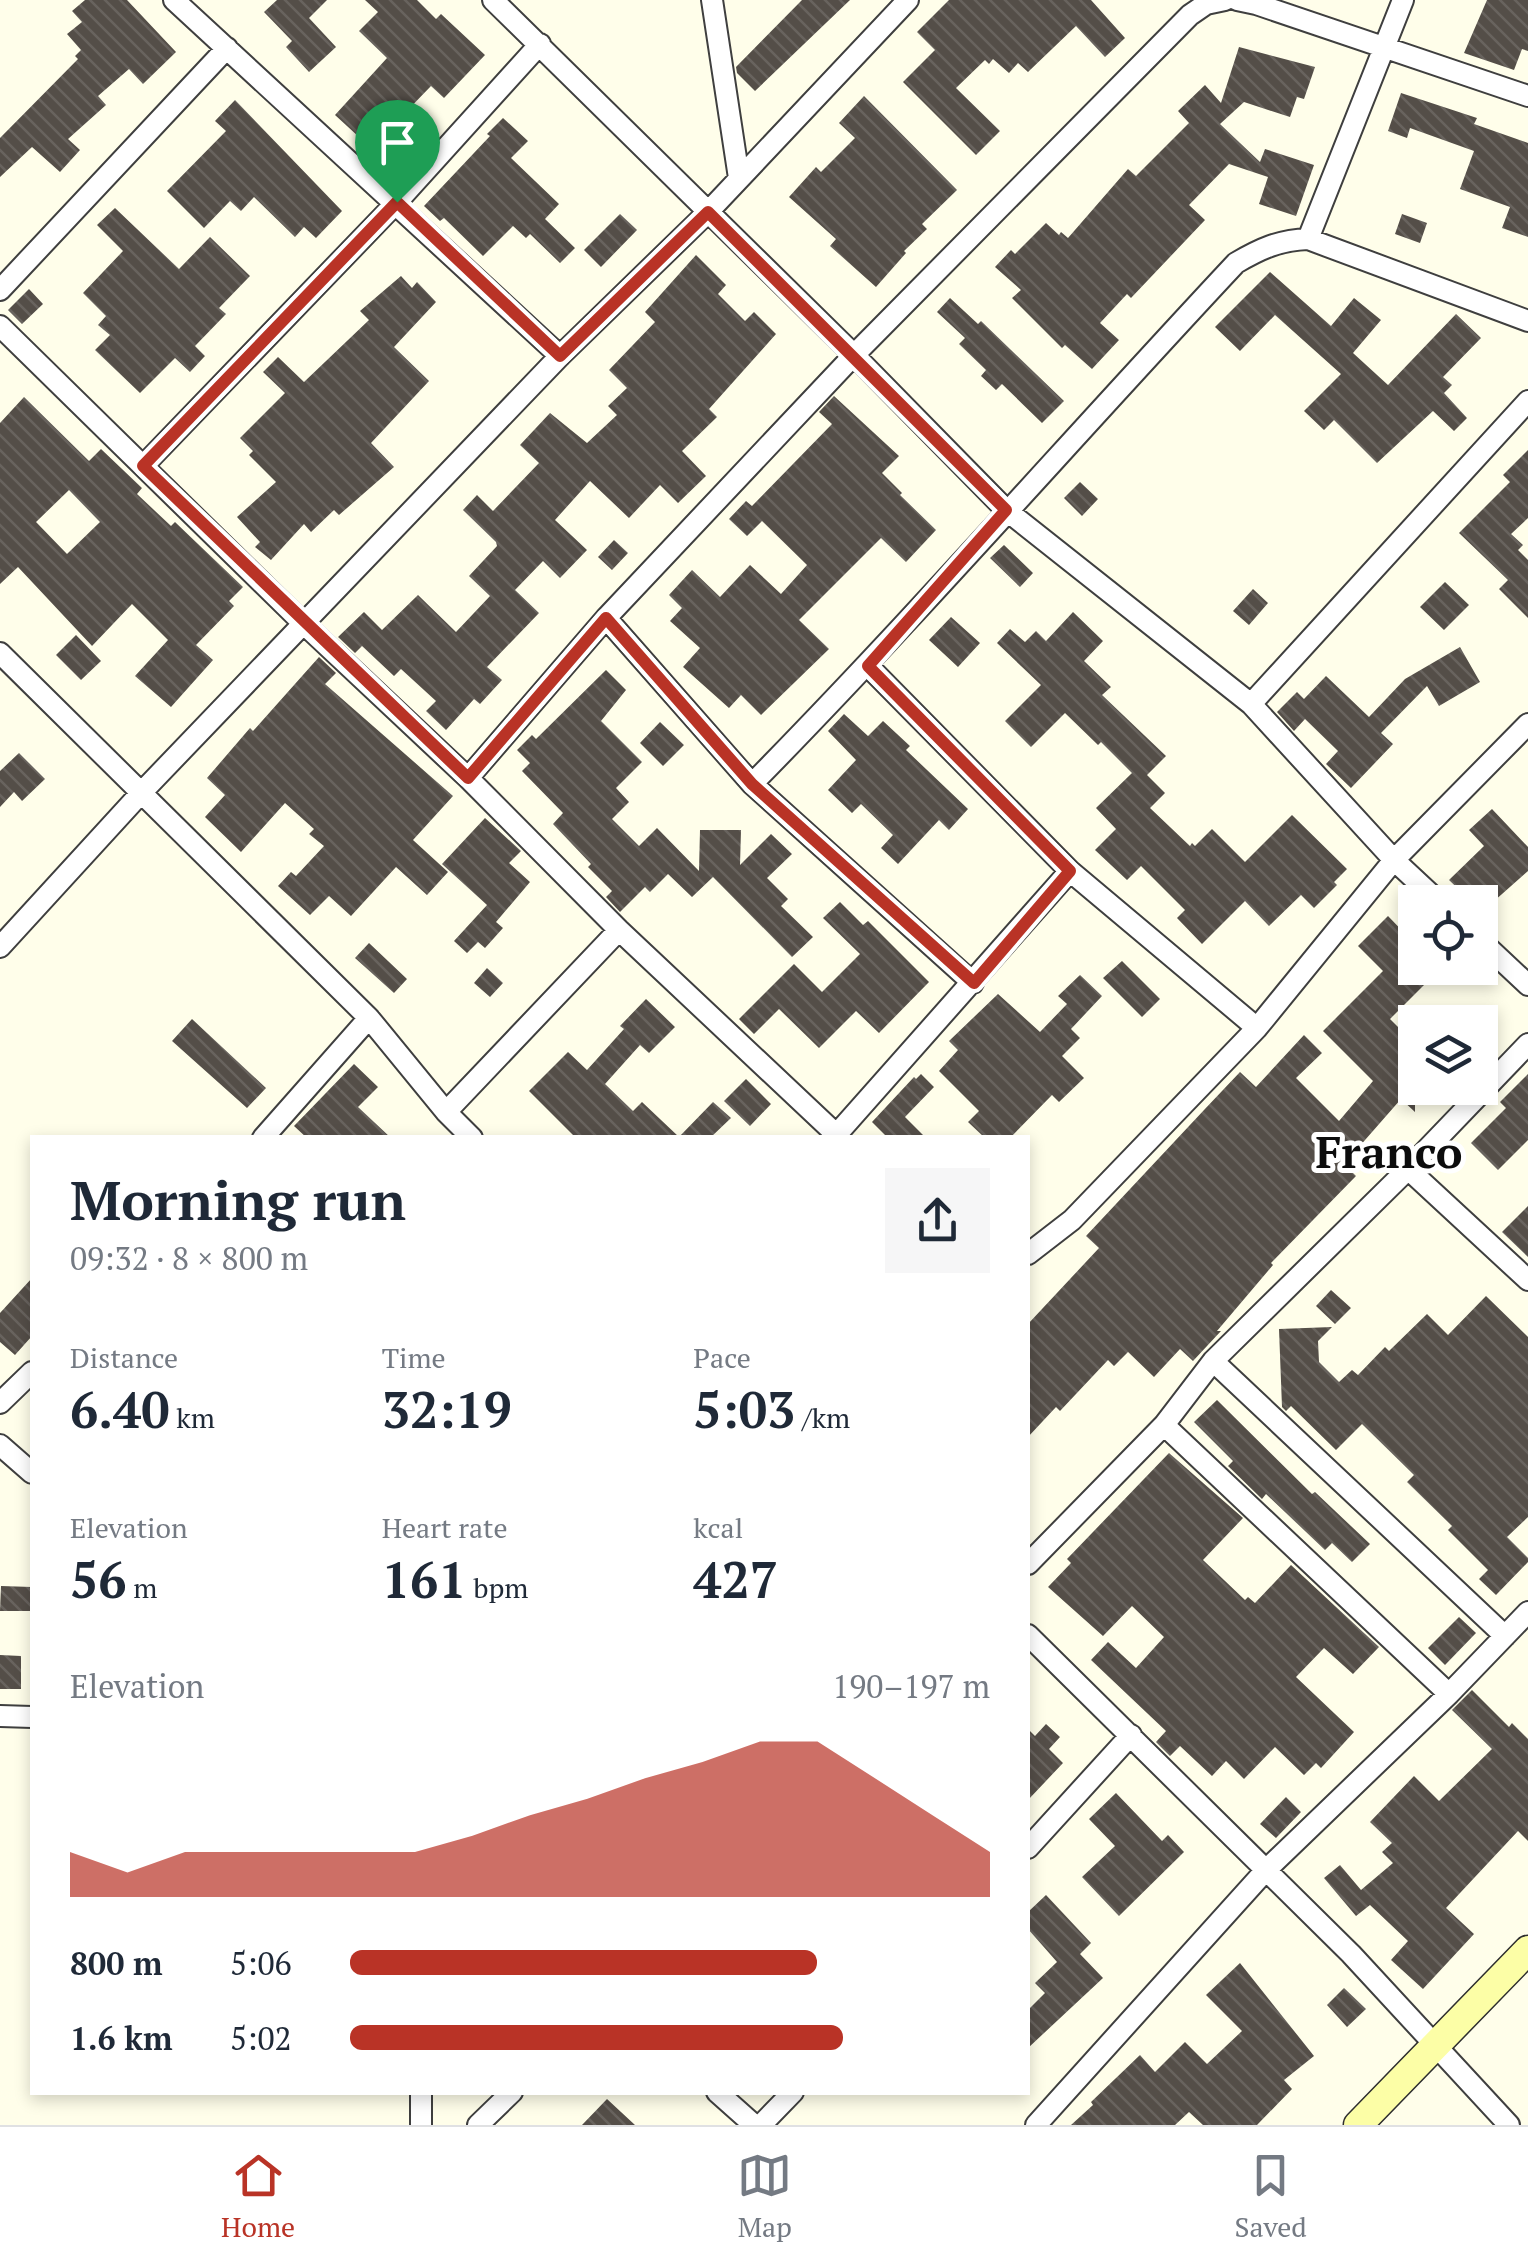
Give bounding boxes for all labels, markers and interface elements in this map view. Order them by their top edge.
pin [355,100,440,203]
icon: arrive [370,115,425,170]
map controls [1398,885,1498,1105]
button: locate [1398,885,1498,985]
button: layers [1398,1005,1498,1105]
district label: Franco [1315,1121,1463,1181]
text: Morning run [70,1163,406,1236]
button: share [885,1168,990,1273]
text: 09:32 · 8 × 800 m [70,1237,308,1279]
text: Distance [70,1339,178,1376]
text: Time [382,1339,446,1376]
text: Pace [693,1339,751,1376]
text: 6.40 [70,1376,170,1442]
text: 32:19 [382,1376,512,1442]
text: 5:03 [693,1376,795,1442]
text: km [170,1399,215,1436]
text: /km [795,1399,850,1436]
text: Elevation [70,1509,188,1546]
text: Heart rate [382,1509,508,1546]
text: kcal [693,1509,743,1546]
text: 56 [70,1546,127,1612]
text: 161 [382,1546,466,1612]
text: 427 [693,1546,778,1612]
text: m [127,1569,157,1606]
text: bpm [466,1569,528,1606]
text: Elevation [70,1665,204,1707]
text: 190–197 m [832,1665,990,1707]
text: 800 m [70,1942,162,1984]
text: 5:06 [230,1942,292,1984]
text: 1.6 km [70,2017,173,2059]
text: 5:02 [230,2017,292,2059]
tab: Home [221,2148,295,2245]
tab: Map [737,2148,792,2245]
tab: Saved [1234,2148,1307,2245]

